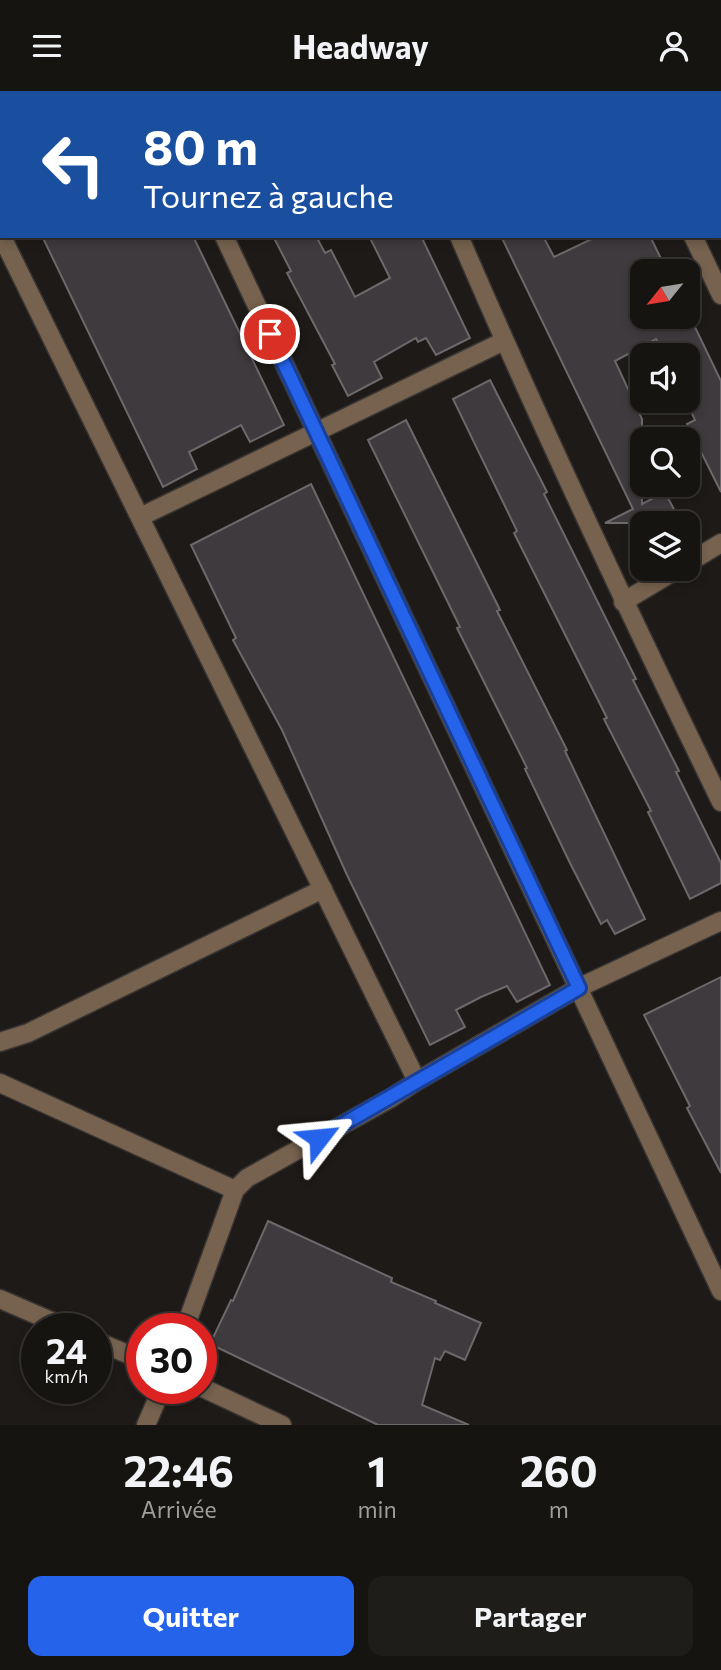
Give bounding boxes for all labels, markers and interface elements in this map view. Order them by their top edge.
text: Headway [292,26,429,66]
icon: menu [28,27,66,65]
icon: person [655,27,693,65]
text: 80 m [143,115,258,175]
icon: left [28,119,119,210]
text: Tournez à gauche [143,175,394,215]
north arrow [630,259,700,329]
map controls [630,259,700,581]
pin [240,304,300,364]
icon: arrive [251,315,289,353]
button: sound [630,343,700,413]
button: search [630,427,700,497]
button: layers [630,511,700,581]
position arrow [282,1101,356,1175]
speed limit sign: 30 [126,1313,217,1404]
text: 24 [46,1328,87,1371]
text: km/h [45,1365,88,1387]
text: 22:46 [123,1444,234,1496]
text: 1 [368,1444,387,1496]
text: 260 [520,1444,598,1496]
text: Arrivée [141,1495,217,1523]
text: min [357,1495,397,1523]
text: m [549,1495,569,1523]
button: Quitter [28,1576,354,1656]
button: Partager [368,1576,693,1656]

